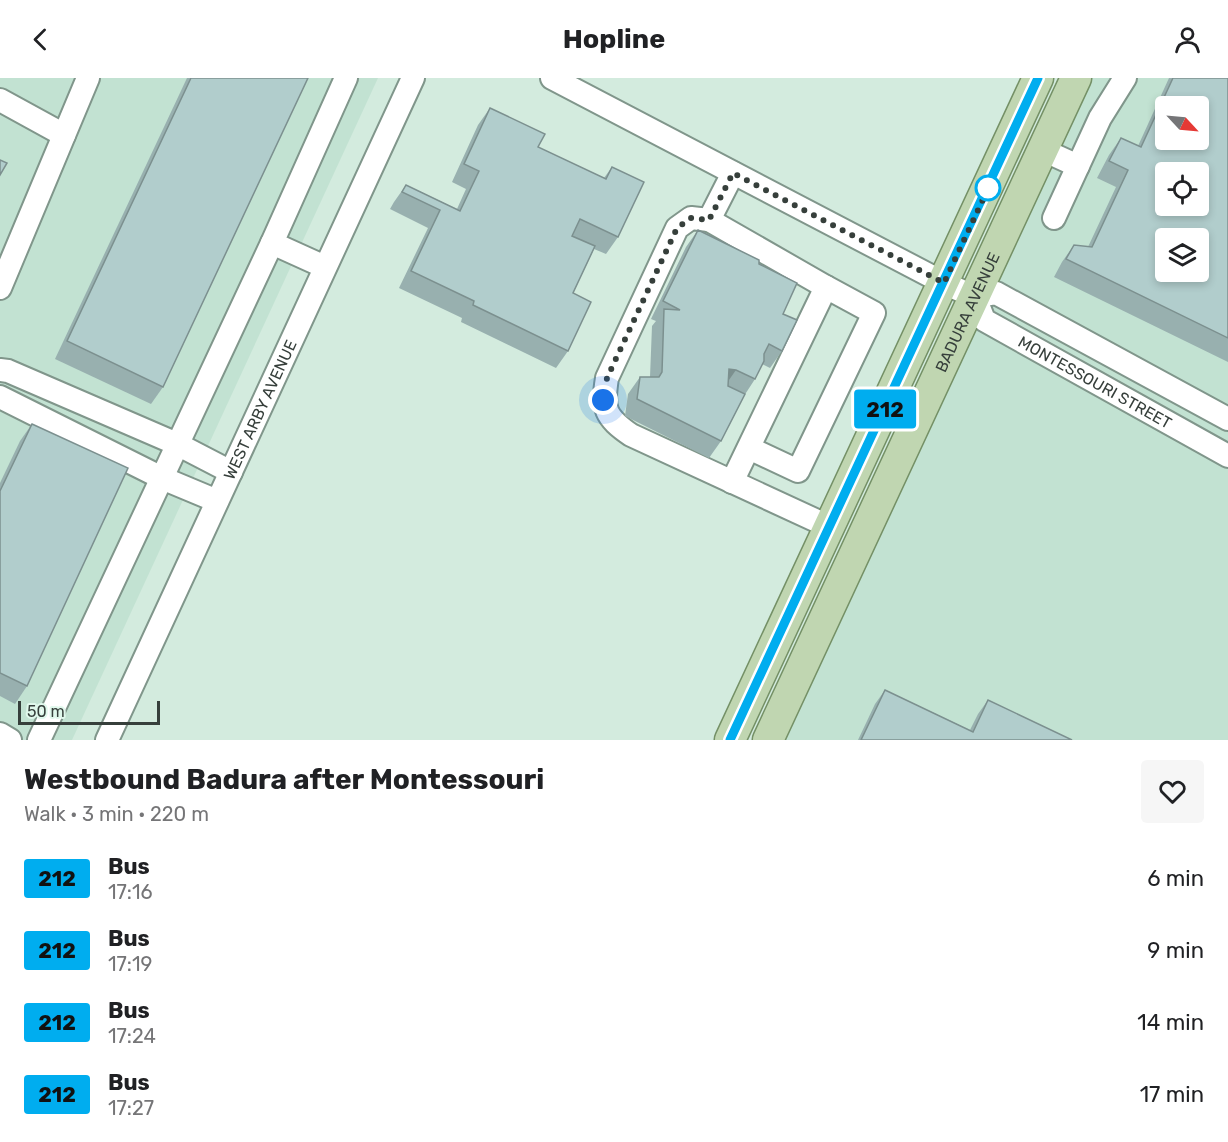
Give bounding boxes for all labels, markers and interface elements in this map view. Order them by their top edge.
icon: back [24,23,57,56]
text: Hopline [563,23,665,55]
icon: person [1171,23,1204,56]
north arrow [1155,96,1209,150]
map controls [1155,96,1209,282]
button: locate [1155,162,1209,216]
unlabelled marker [975,175,1001,201]
button: layers [1155,228,1209,282]
street label: BADURA AVENUE [932,249,1004,375]
street label: MONTESSOURI STREET [1015,332,1175,433]
street label: WEST ARBY AVENUE [220,337,301,483]
your location [588,385,618,415]
line badge: 212 [850,390,920,428]
text: 212 [866,397,904,422]
scale bar [18,698,160,726]
text: 50 m [27,702,65,721]
button: heart [1141,760,1204,823]
text: Westbound Badura after Montessouri [24,763,544,796]
text: Walk · 3 min · 220 m [24,802,209,826]
text: Bus [108,853,150,880]
text: 6 min [1147,865,1204,892]
text: 212 [38,866,76,891]
text: 17:16 [108,880,153,904]
text: Bus [108,925,150,952]
text: 9 min [1147,937,1204,964]
text: 212 [38,938,76,963]
text: 17:19 [108,952,152,976]
text: Bus [108,997,150,1024]
text: 14 min [1137,1009,1204,1036]
text: 212 [38,1010,76,1035]
text: 17:24 [108,1024,156,1048]
text: Bus [108,1069,150,1096]
text: 17 min [1140,1081,1204,1108]
text: 212 [38,1082,76,1107]
text: 17:27 [108,1096,154,1120]

